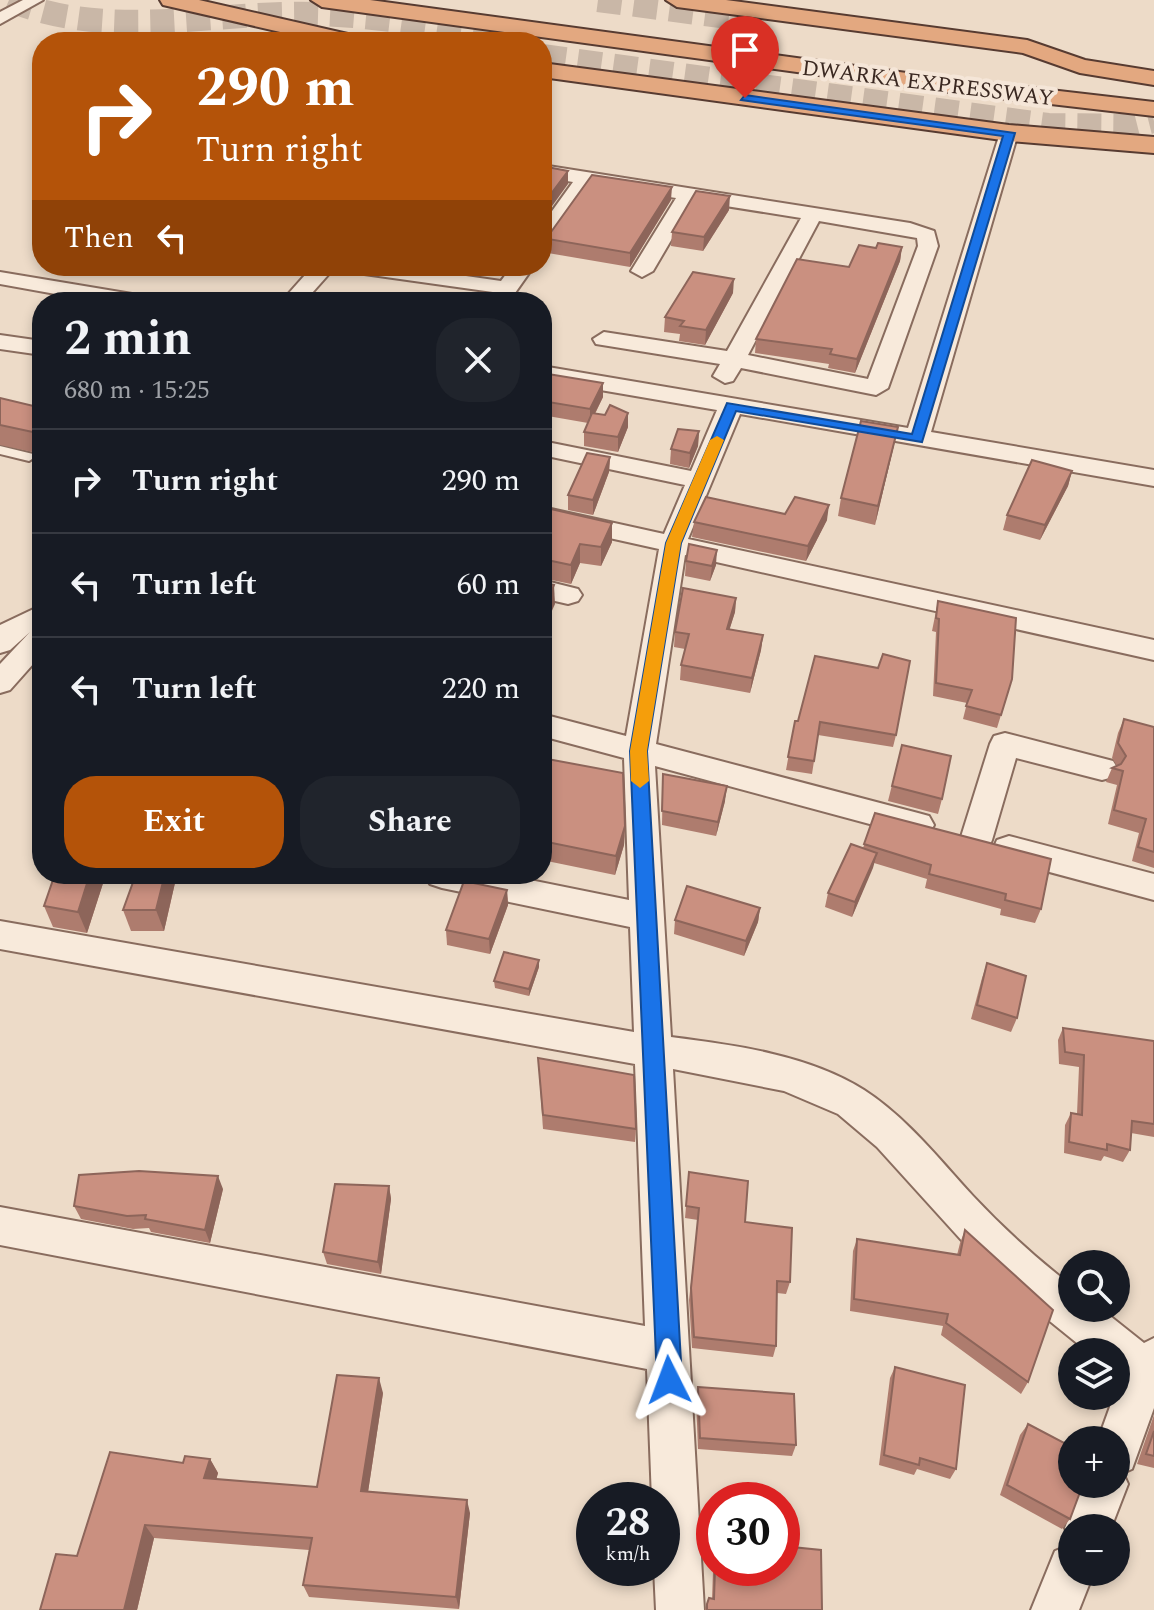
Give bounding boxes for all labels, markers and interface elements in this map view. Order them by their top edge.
pin [711,16,779,98]
icon: arrive [723,28,767,72]
text: 290 m [196,46,355,131]
street label: DWARKA EXPRESSWAY [800,52,1056,115]
icon: right [64,64,168,168]
text: Turn right [196,123,363,178]
text: Then [64,215,134,261]
icon: left [150,216,194,260]
text: 2 min [64,303,192,376]
button: close [436,318,520,402]
text: 680 m · 15:25 [64,370,210,410]
text: Turn right [132,458,278,504]
text: 290 m [442,458,520,504]
icon: right [64,459,108,503]
text: Turn left [132,562,257,608]
text: 60 m [457,562,520,608]
icon: left [64,563,108,607]
text: Turn left [132,666,257,712]
text: 220 m [442,666,520,712]
icon: left [64,667,108,711]
button: Exit [64,776,284,868]
button: Share [300,776,520,868]
map controls [1058,1250,1130,1586]
button: search [1058,1250,1130,1322]
position arrow [627,1338,711,1422]
button: layers [1058,1338,1130,1410]
button: + [1058,1426,1130,1498]
speed limit sign: 30 [696,1482,800,1586]
text: 28 [606,1493,650,1554]
button: − [1058,1514,1130,1586]
text: km/h [606,1539,651,1569]

